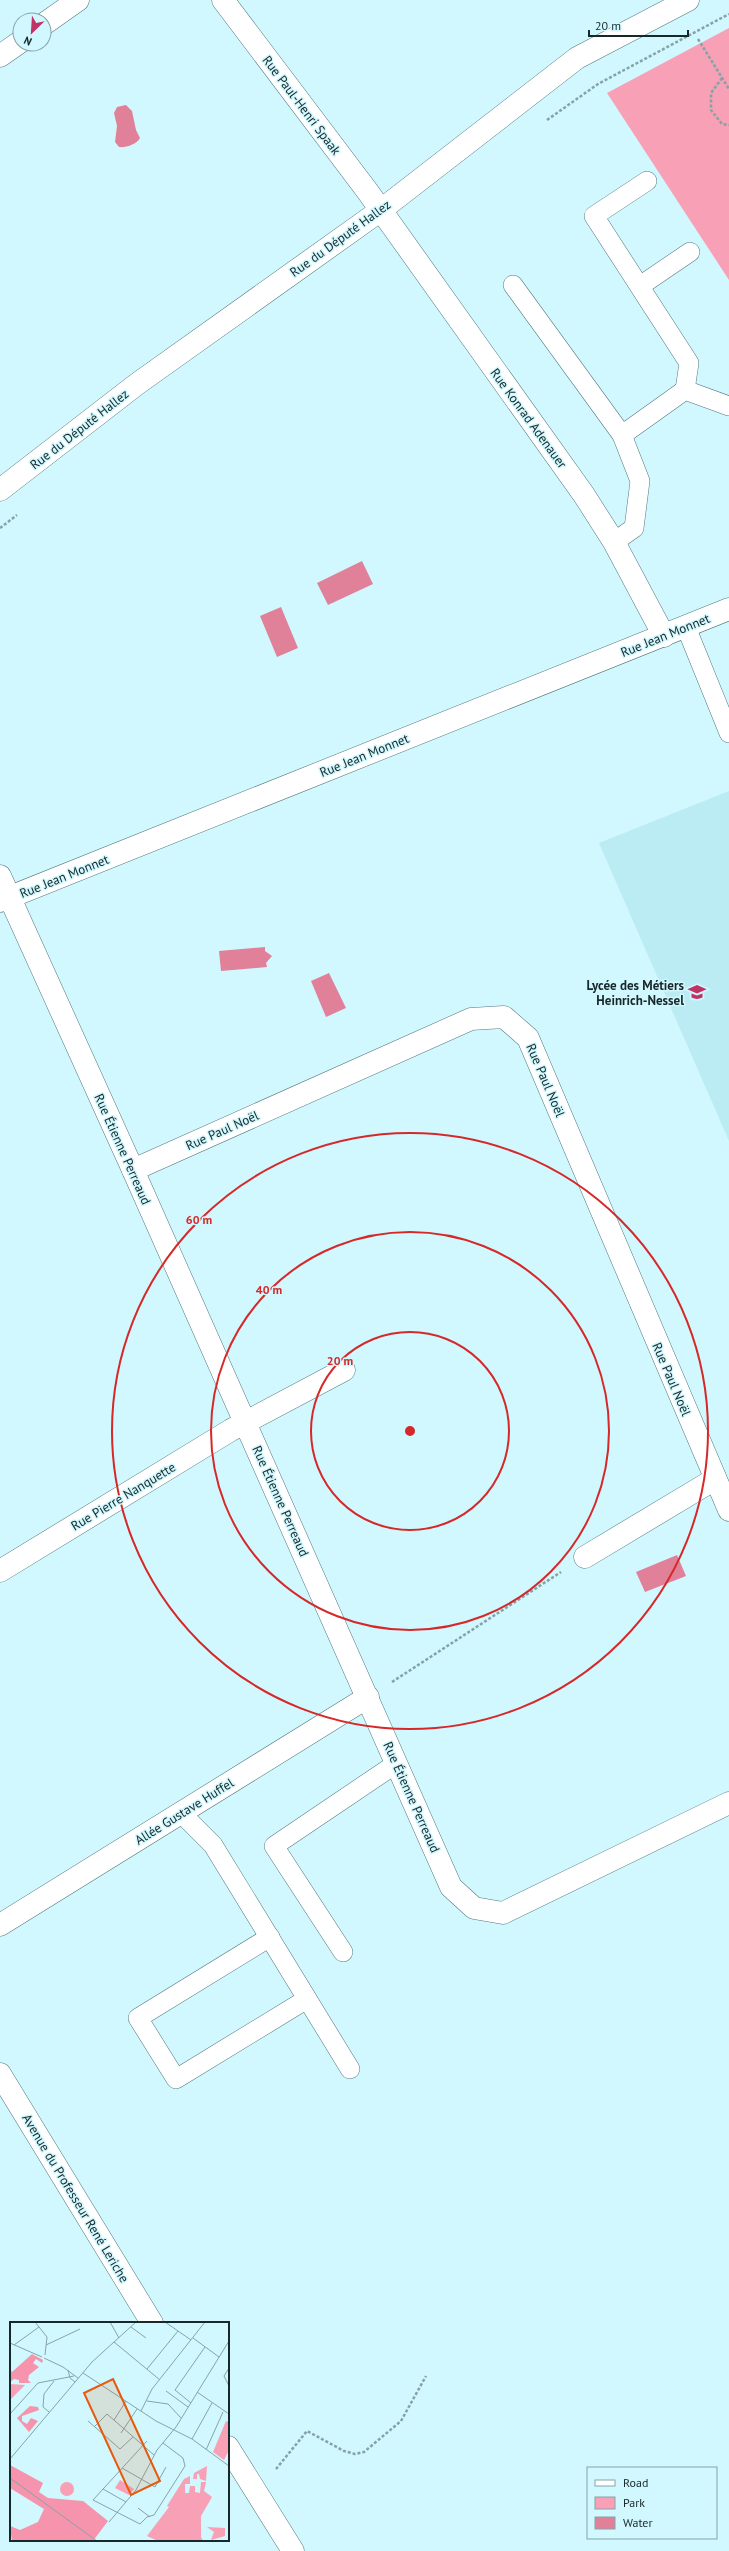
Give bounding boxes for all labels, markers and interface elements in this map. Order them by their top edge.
north arrow [12,12,52,52]
scale bar [589,12,688,38]
text: 20 m [595,18,621,33]
text: N [22,33,34,49]
street label: Rue Paul-Henri Spaak [259,52,345,159]
street label: Rue du Député Hallez [286,196,394,281]
street label: Rue Konrad Adenauer [487,365,571,472]
street label: Rue du Député Hallez [27,385,132,473]
street label: Rue Jean Monnet [618,610,713,661]
street label: Rue Jean Monnet [317,730,412,781]
street label: Rue Jean Monnet [17,851,112,902]
place label: Lycée des Métiers Heinrich-Nessel [586,977,685,1009]
school or university icon: Lycée des Métiers Heinrich-Nessel [687,982,707,1002]
street label: Rue Paul Noël [522,1041,569,1120]
street label: Rue Étienne Perreaud [90,1091,155,1207]
street label: Rue Paul Noël [183,1107,262,1154]
text: 60 m [186,1212,212,1227]
text: 40 m [256,1282,282,1297]
street label: Rue Paul Noël [648,1340,695,1419]
text: 20 m [327,1353,353,1368]
centre of rings [403,1424,417,1438]
street label: Rue Étienne Perreaud [248,1443,313,1559]
street label: Rue Pierre Nanquette [68,1458,179,1534]
street label: Rue Étienne Perreaud [379,1739,444,1855]
street label: Allée Gustave Huffel [132,1774,237,1849]
street label: Avenue du Professeur René Leriche [18,2111,133,2286]
inset map [10,2322,229,2541]
legend [587,2467,717,2539]
text: Road [623,2475,648,2490]
text: Park [623,2495,645,2510]
text: Water [623,2515,653,2530]

